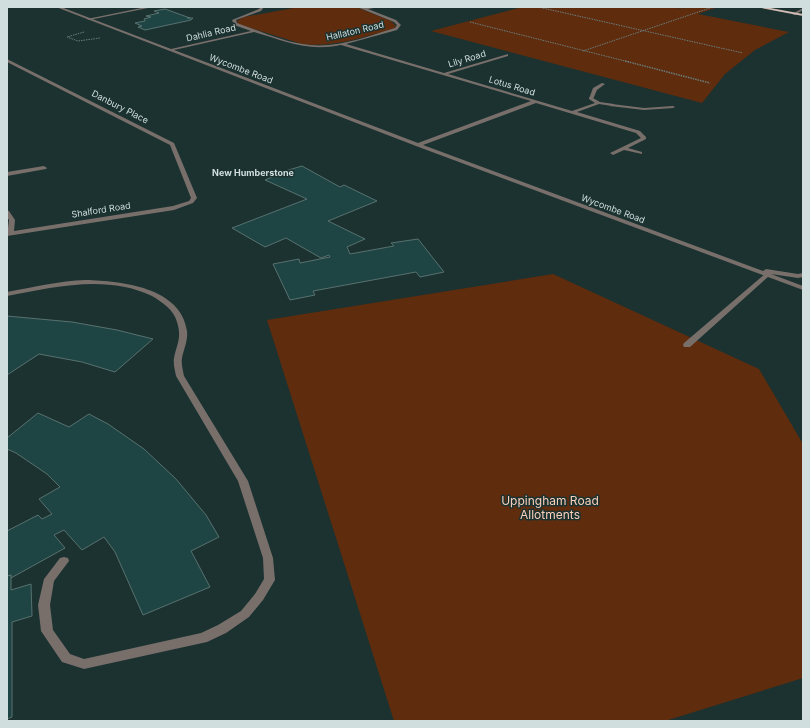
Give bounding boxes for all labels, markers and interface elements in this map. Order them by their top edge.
street label: Hallaton Road [325,19,385,43]
street label: Dahlia Road [185,21,237,44]
street label: Lily Road [447,48,487,69]
street label: Wycombe Road [208,51,275,86]
street label: Lotus Road [488,73,537,98]
street label: Danbury Place [90,88,150,126]
district label: New Humberstone [212,167,295,178]
street label: Wycombe Road [580,192,647,225]
street label: Shalford Road [71,199,131,220]
park label: Uppingham Road Allotments [501,493,599,522]

